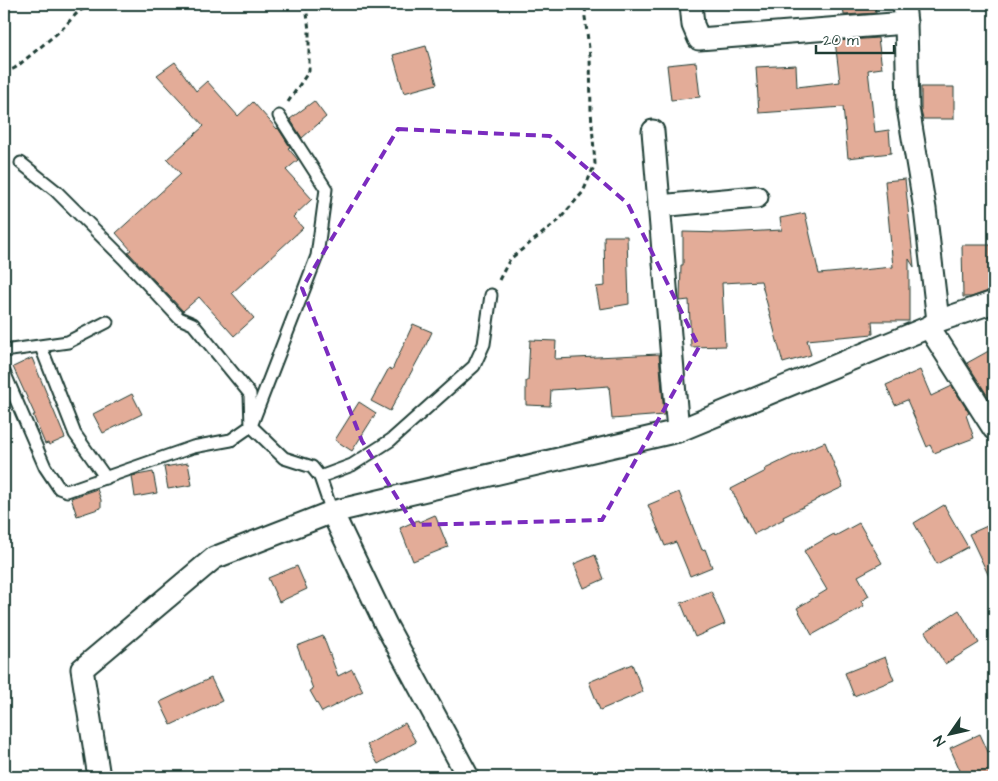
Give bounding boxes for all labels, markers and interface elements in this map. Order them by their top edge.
scale bar [816,22,893,54]
text: 20 m [823,30,859,51]
north arrow [926,708,976,758]
text: N [929,731,951,750]

